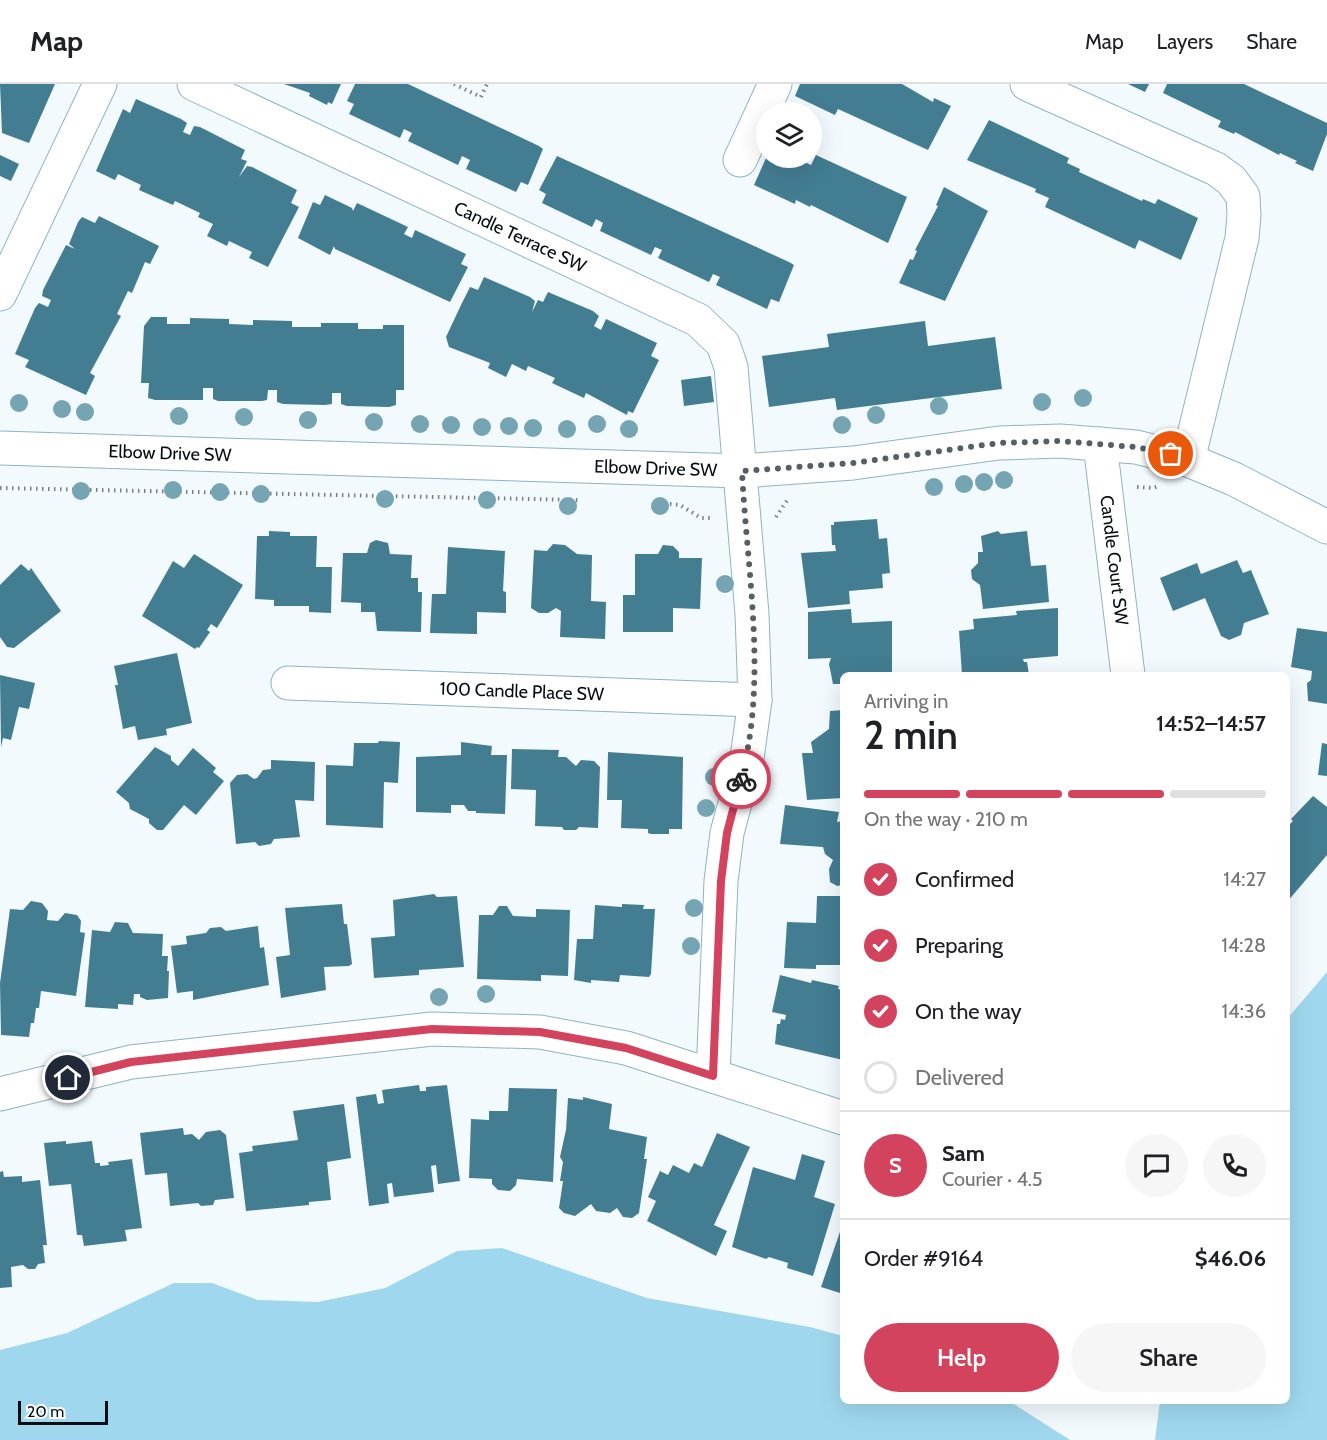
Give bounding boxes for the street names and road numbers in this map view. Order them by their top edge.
street label: Candle Terrace SW [450,197,590,277]
street label: Elbow Drive SW [108,440,232,466]
street label: Elbow Drive SW [594,455,718,481]
street label: Candle Court SW [1095,494,1133,626]
street label: 100 Candle Place SW [439,678,604,705]

